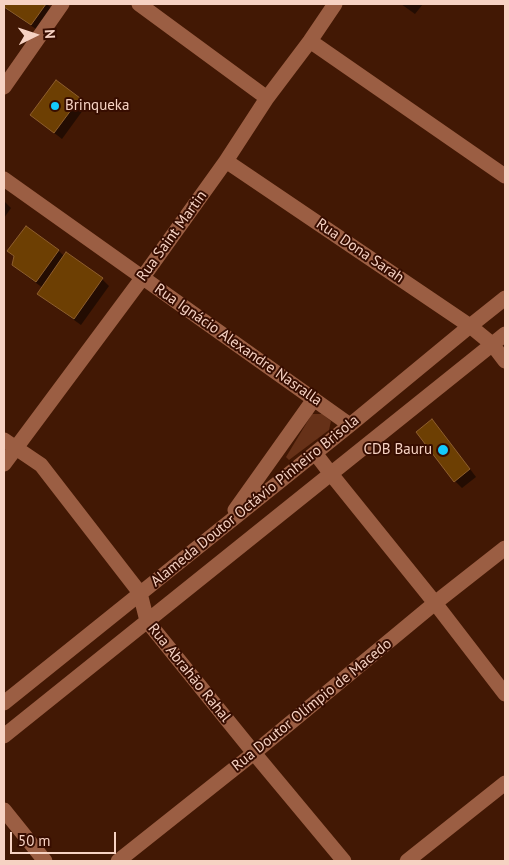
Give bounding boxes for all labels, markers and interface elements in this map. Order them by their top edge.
north arrow [10,10,60,60]
text: N [41,29,59,39]
place label: Brinqueka [65,97,129,115]
marker: Brinqueka [49,100,61,112]
street label: Rua Saint Martin [133,187,211,285]
street label: Rua Dona Sarah [313,215,407,287]
street label: Rua Ignácio Alexandre Nasralla [151,280,325,410]
street label: Alameda Doutor Octávio Pinheiro Brisola [147,411,363,591]
place label: CDB Bauru [363,441,432,459]
marker: CDB Bauru [436,443,450,457]
street label: Rua Abrahão Rahal [144,620,234,726]
street label: Rua Doutor Olímpio de Macedo [228,635,396,775]
scale bar [12,822,119,854]
text: 50 m [18,831,51,850]

